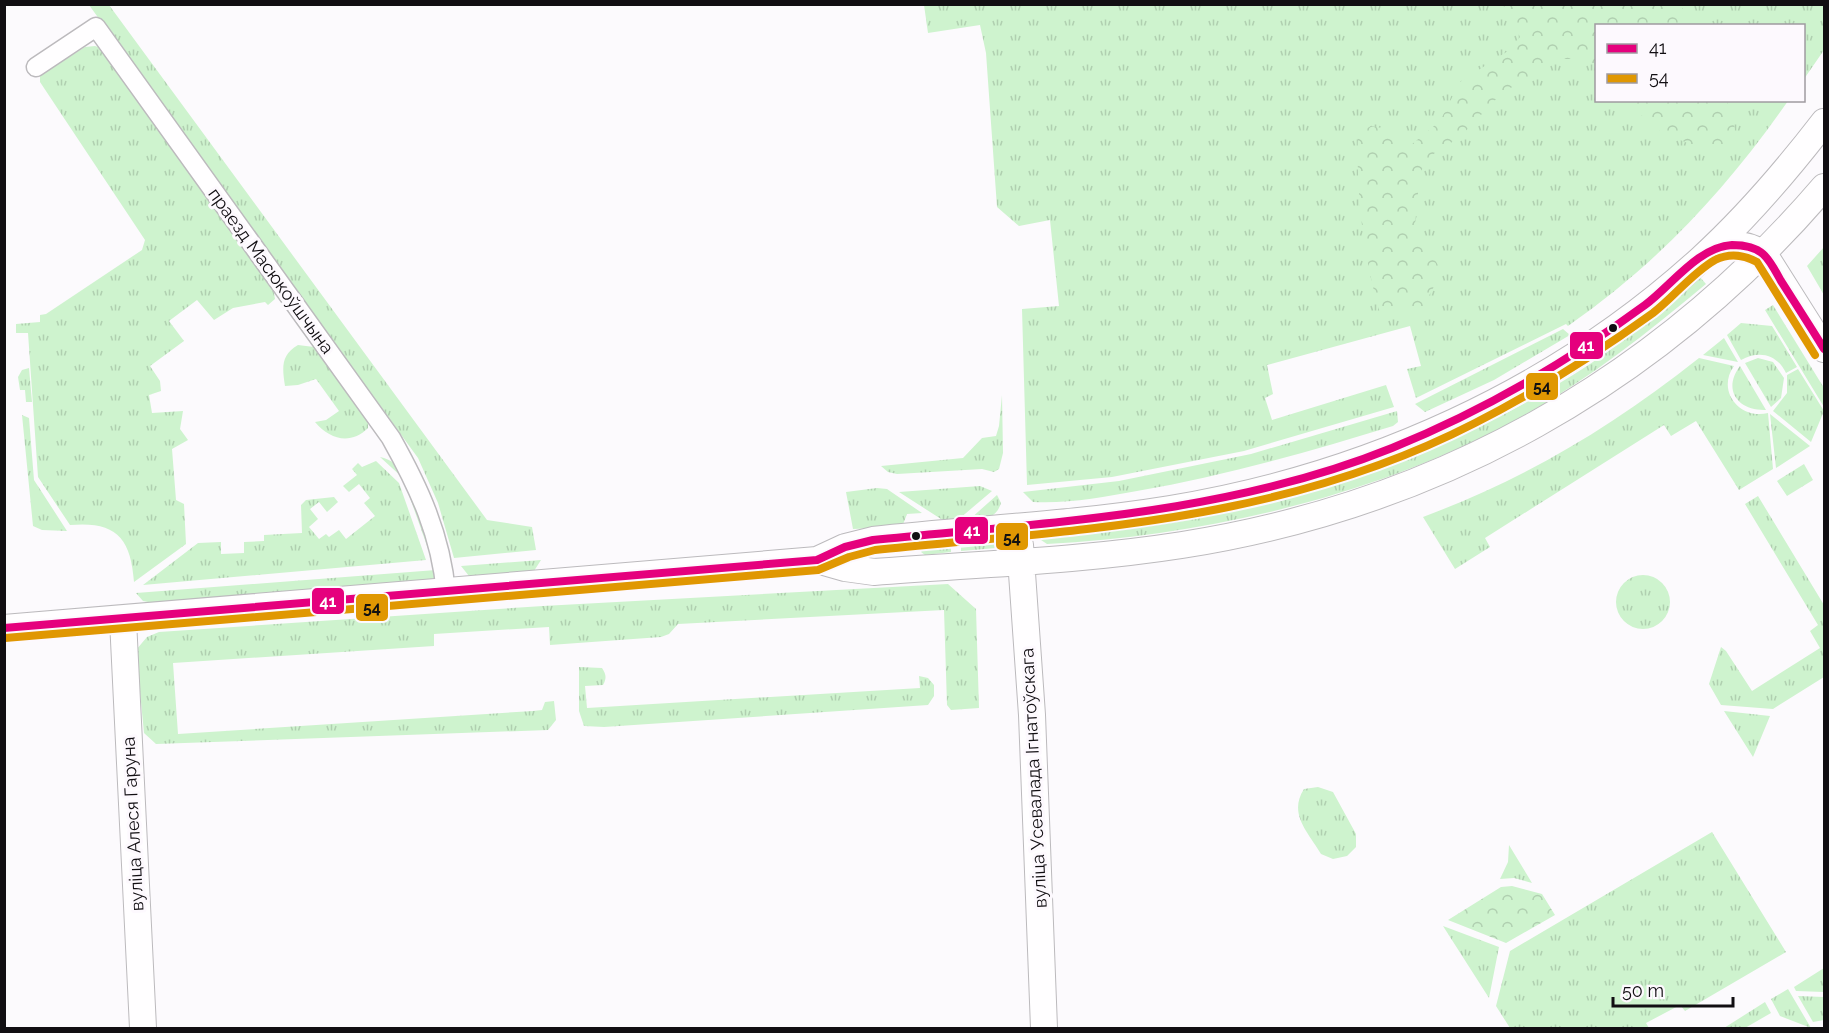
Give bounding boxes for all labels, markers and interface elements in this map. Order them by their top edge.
legend [1595,24,1805,102]
text: 41 [1649,37,1667,58]
text: 54 [1649,67,1669,88]
street label: праезд Масюкоўшчына [204,184,339,358]
unlabelled marker [1607,322,1619,334]
line badge: 41 [1569,331,1604,360]
text: 41 [1577,336,1595,355]
line badge: 54 [1525,372,1559,401]
text: 54 [1533,377,1551,396]
line badge: 41 [954,516,989,545]
text: 41 [963,521,981,540]
line badge: 54 [995,522,1029,551]
text: 54 [1003,528,1021,547]
unlabelled marker [910,530,922,542]
line badge: 41 [311,587,345,615]
text: 41 [319,592,337,611]
line badge: 54 [355,593,389,622]
text: 54 [363,598,381,617]
street label: вуліца Усевалада Ігнатоўскага [1016,647,1051,909]
street label: вуліца Алеся Гаруна [117,736,148,912]
scale bar [1613,970,1733,1008]
text: 50 m [1622,980,1664,1001]

